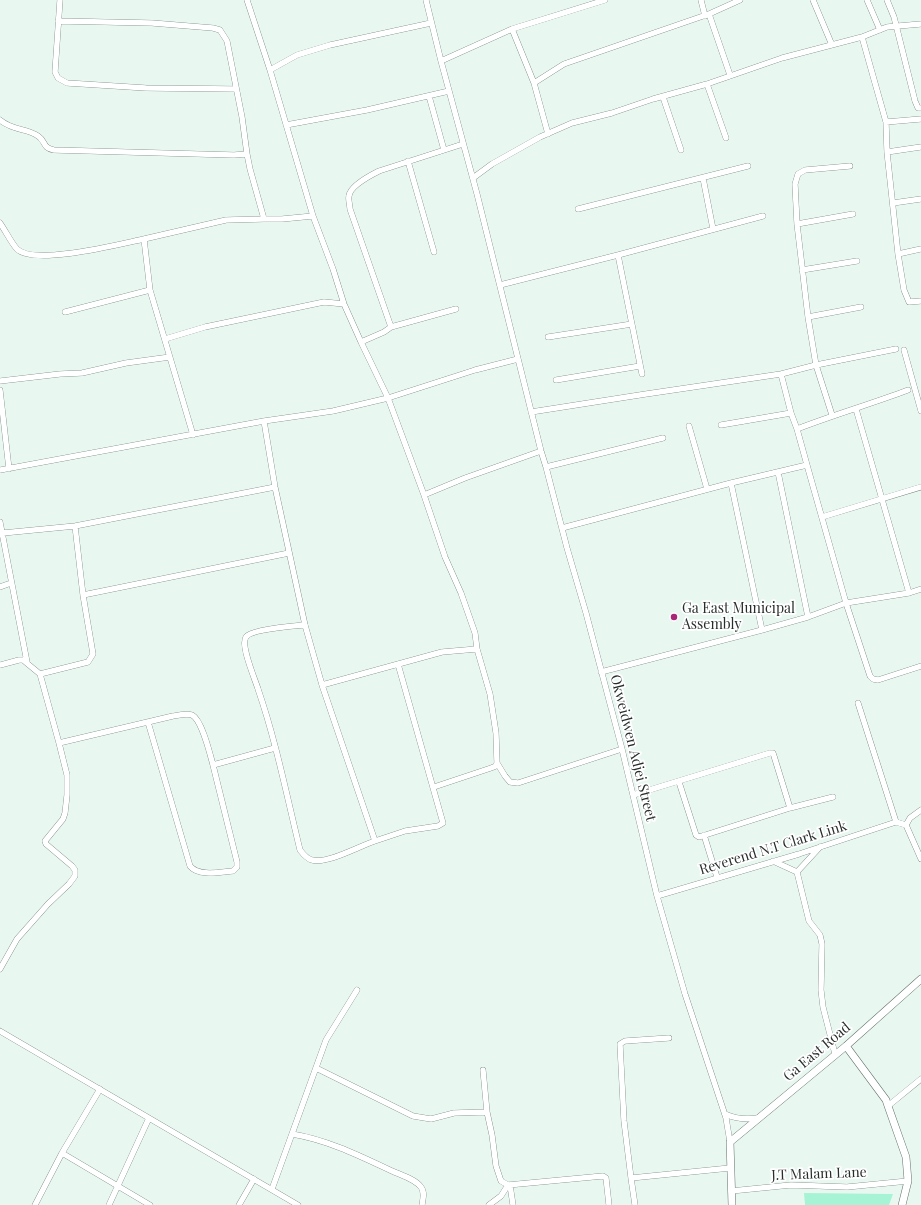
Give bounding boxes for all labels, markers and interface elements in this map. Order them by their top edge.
place label: Ga East Municipal Assembly [682,601,795,634]
marker: Ga East Municipal Assembly [669,612,679,622]
street label: Okweidwen Adjei Street [607,673,659,823]
street label: Reverend N.T Clark Link [697,818,849,878]
street label: Ga East Road [780,1019,854,1085]
street label: J.T Malam Lane [771,1164,867,1184]

